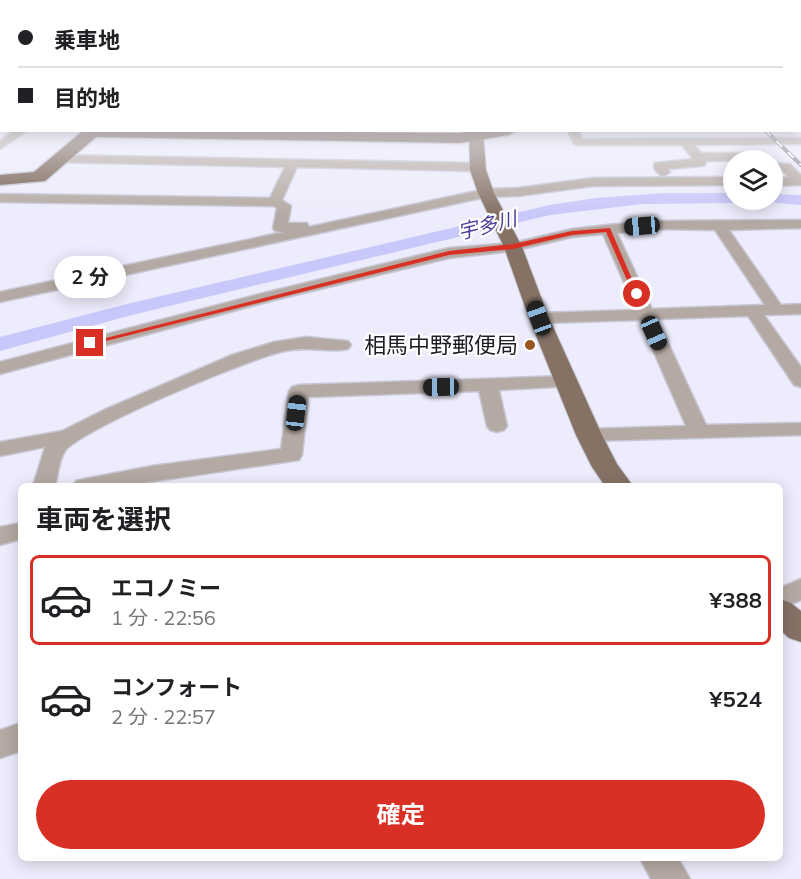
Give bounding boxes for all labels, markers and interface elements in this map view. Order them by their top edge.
text: 乗車地 [54,26,120,54]
text: 目的地 [54,84,120,112]
map controls [723,150,783,210]
button: layers [723,150,783,210]
water label: 宇多川 [455,205,521,244]
car [623,215,661,237]
callout: 2 分 [54,256,126,298]
text: 2 分 [71,264,109,289]
route start [623,280,650,307]
car [524,298,554,338]
car [638,313,670,353]
route end [76,329,103,356]
place label: 相馬中野郵便局 [364,331,518,359]
marker: 相馬中野郵便局 [523,338,537,352]
car [423,378,459,396]
car [285,394,307,432]
text: 車両を選択 [36,502,171,536]
icon: car [39,573,93,627]
text: エコノミー [111,574,221,602]
text: ¥388 [709,586,762,614]
text: 1 分 · 22:56 [111,605,216,630]
icon: car [39,672,93,726]
text: コンフォート [111,673,242,701]
text: ¥524 [709,685,762,713]
text: 2 分 · 22:57 [111,704,216,729]
button: 確定 [36,780,765,849]

